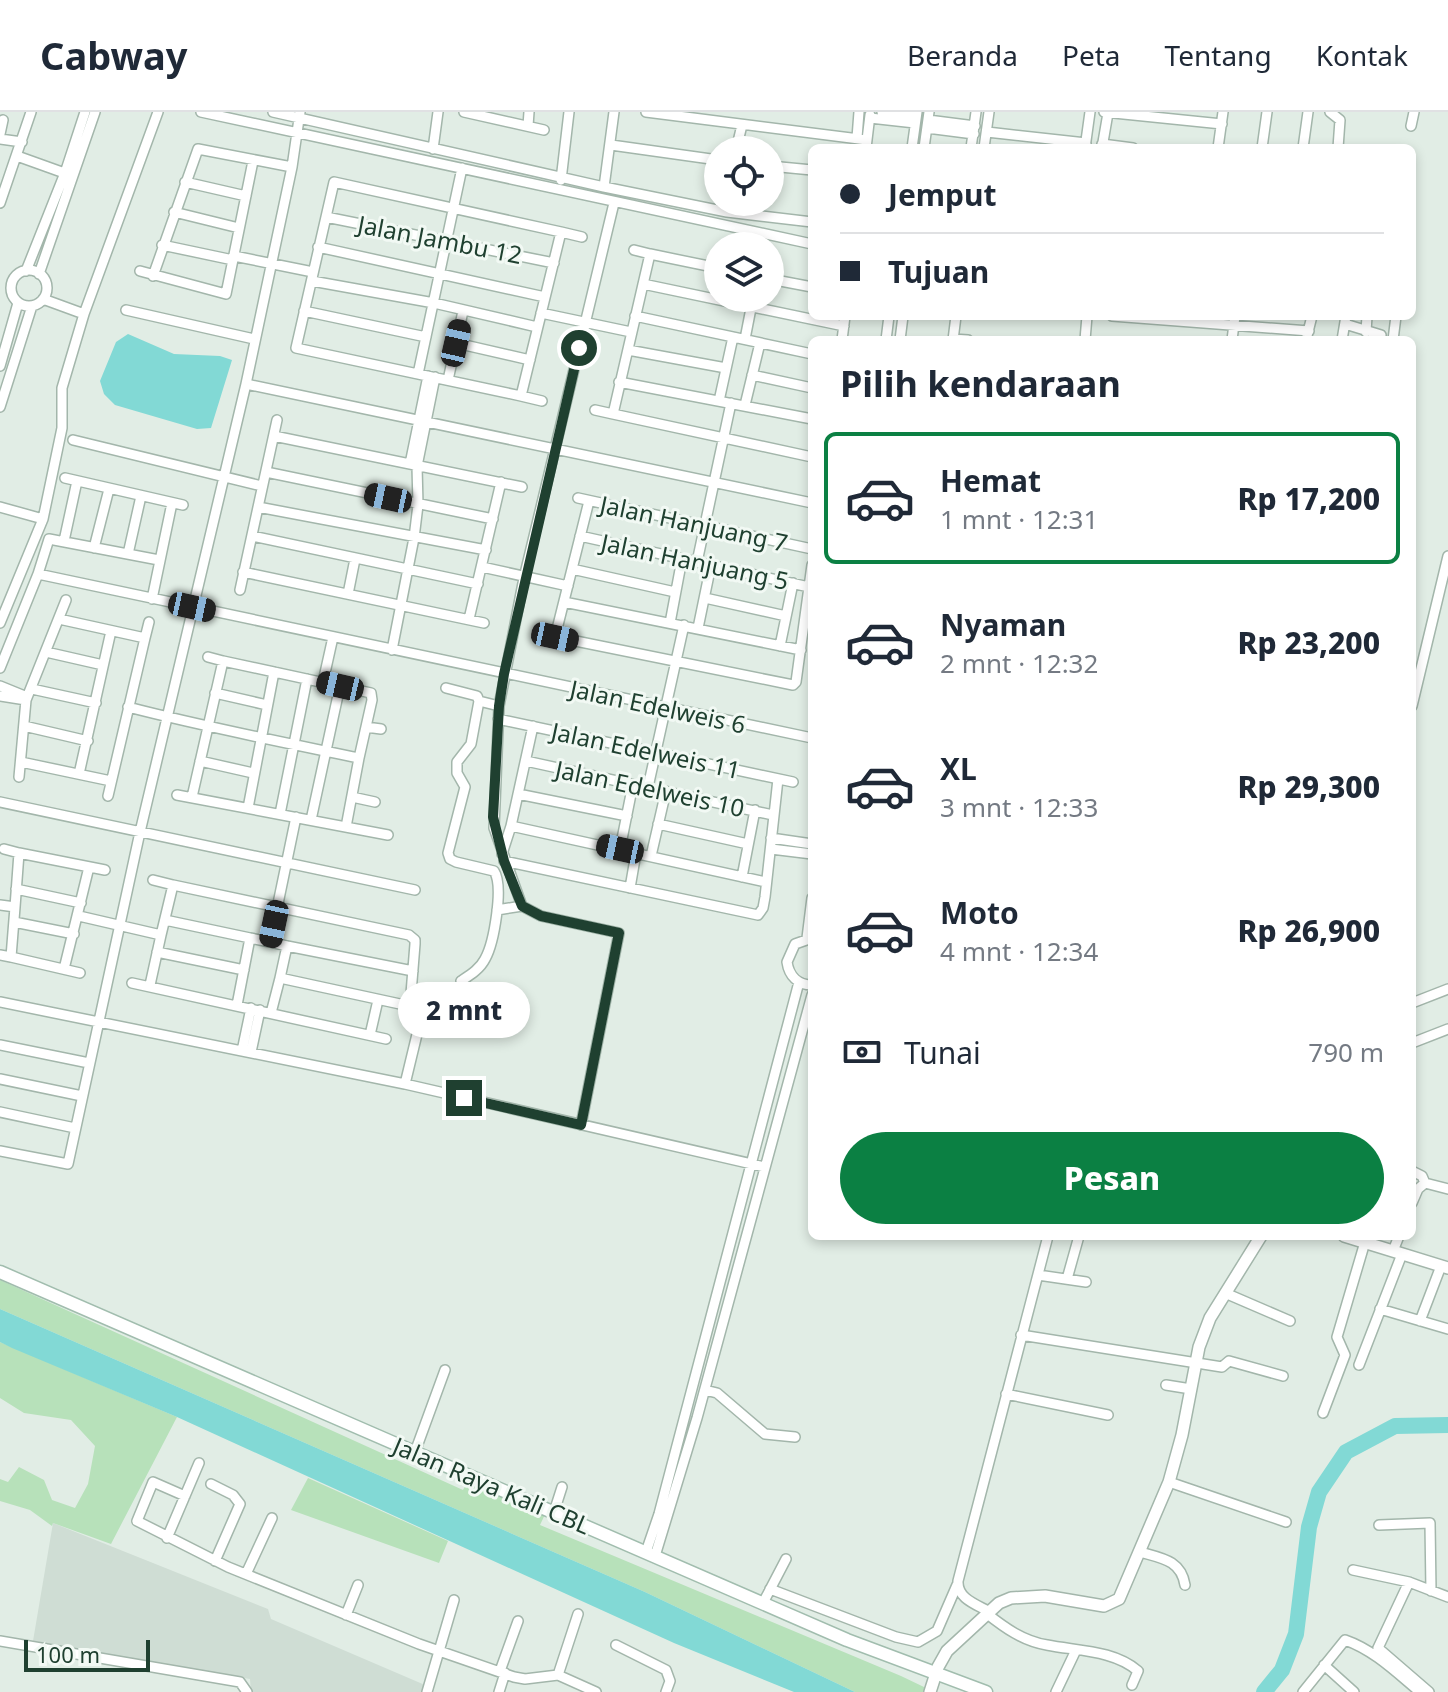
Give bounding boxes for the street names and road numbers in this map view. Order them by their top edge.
street label: Jalan Jambu 12 [353,207,525,271]
street label: Jalan Hanjuang 7 [595,487,791,559]
street label: Jalan Hanjuang 5 [596,525,792,597]
street label: Jalan Edelweis 6 [565,671,749,741]
street label: Jalan Edelweis 11 [547,713,744,786]
street label: Jalan Edelweis 10 [551,751,748,824]
street label: Jalan Raya Kali CBL [386,1428,596,1541]

